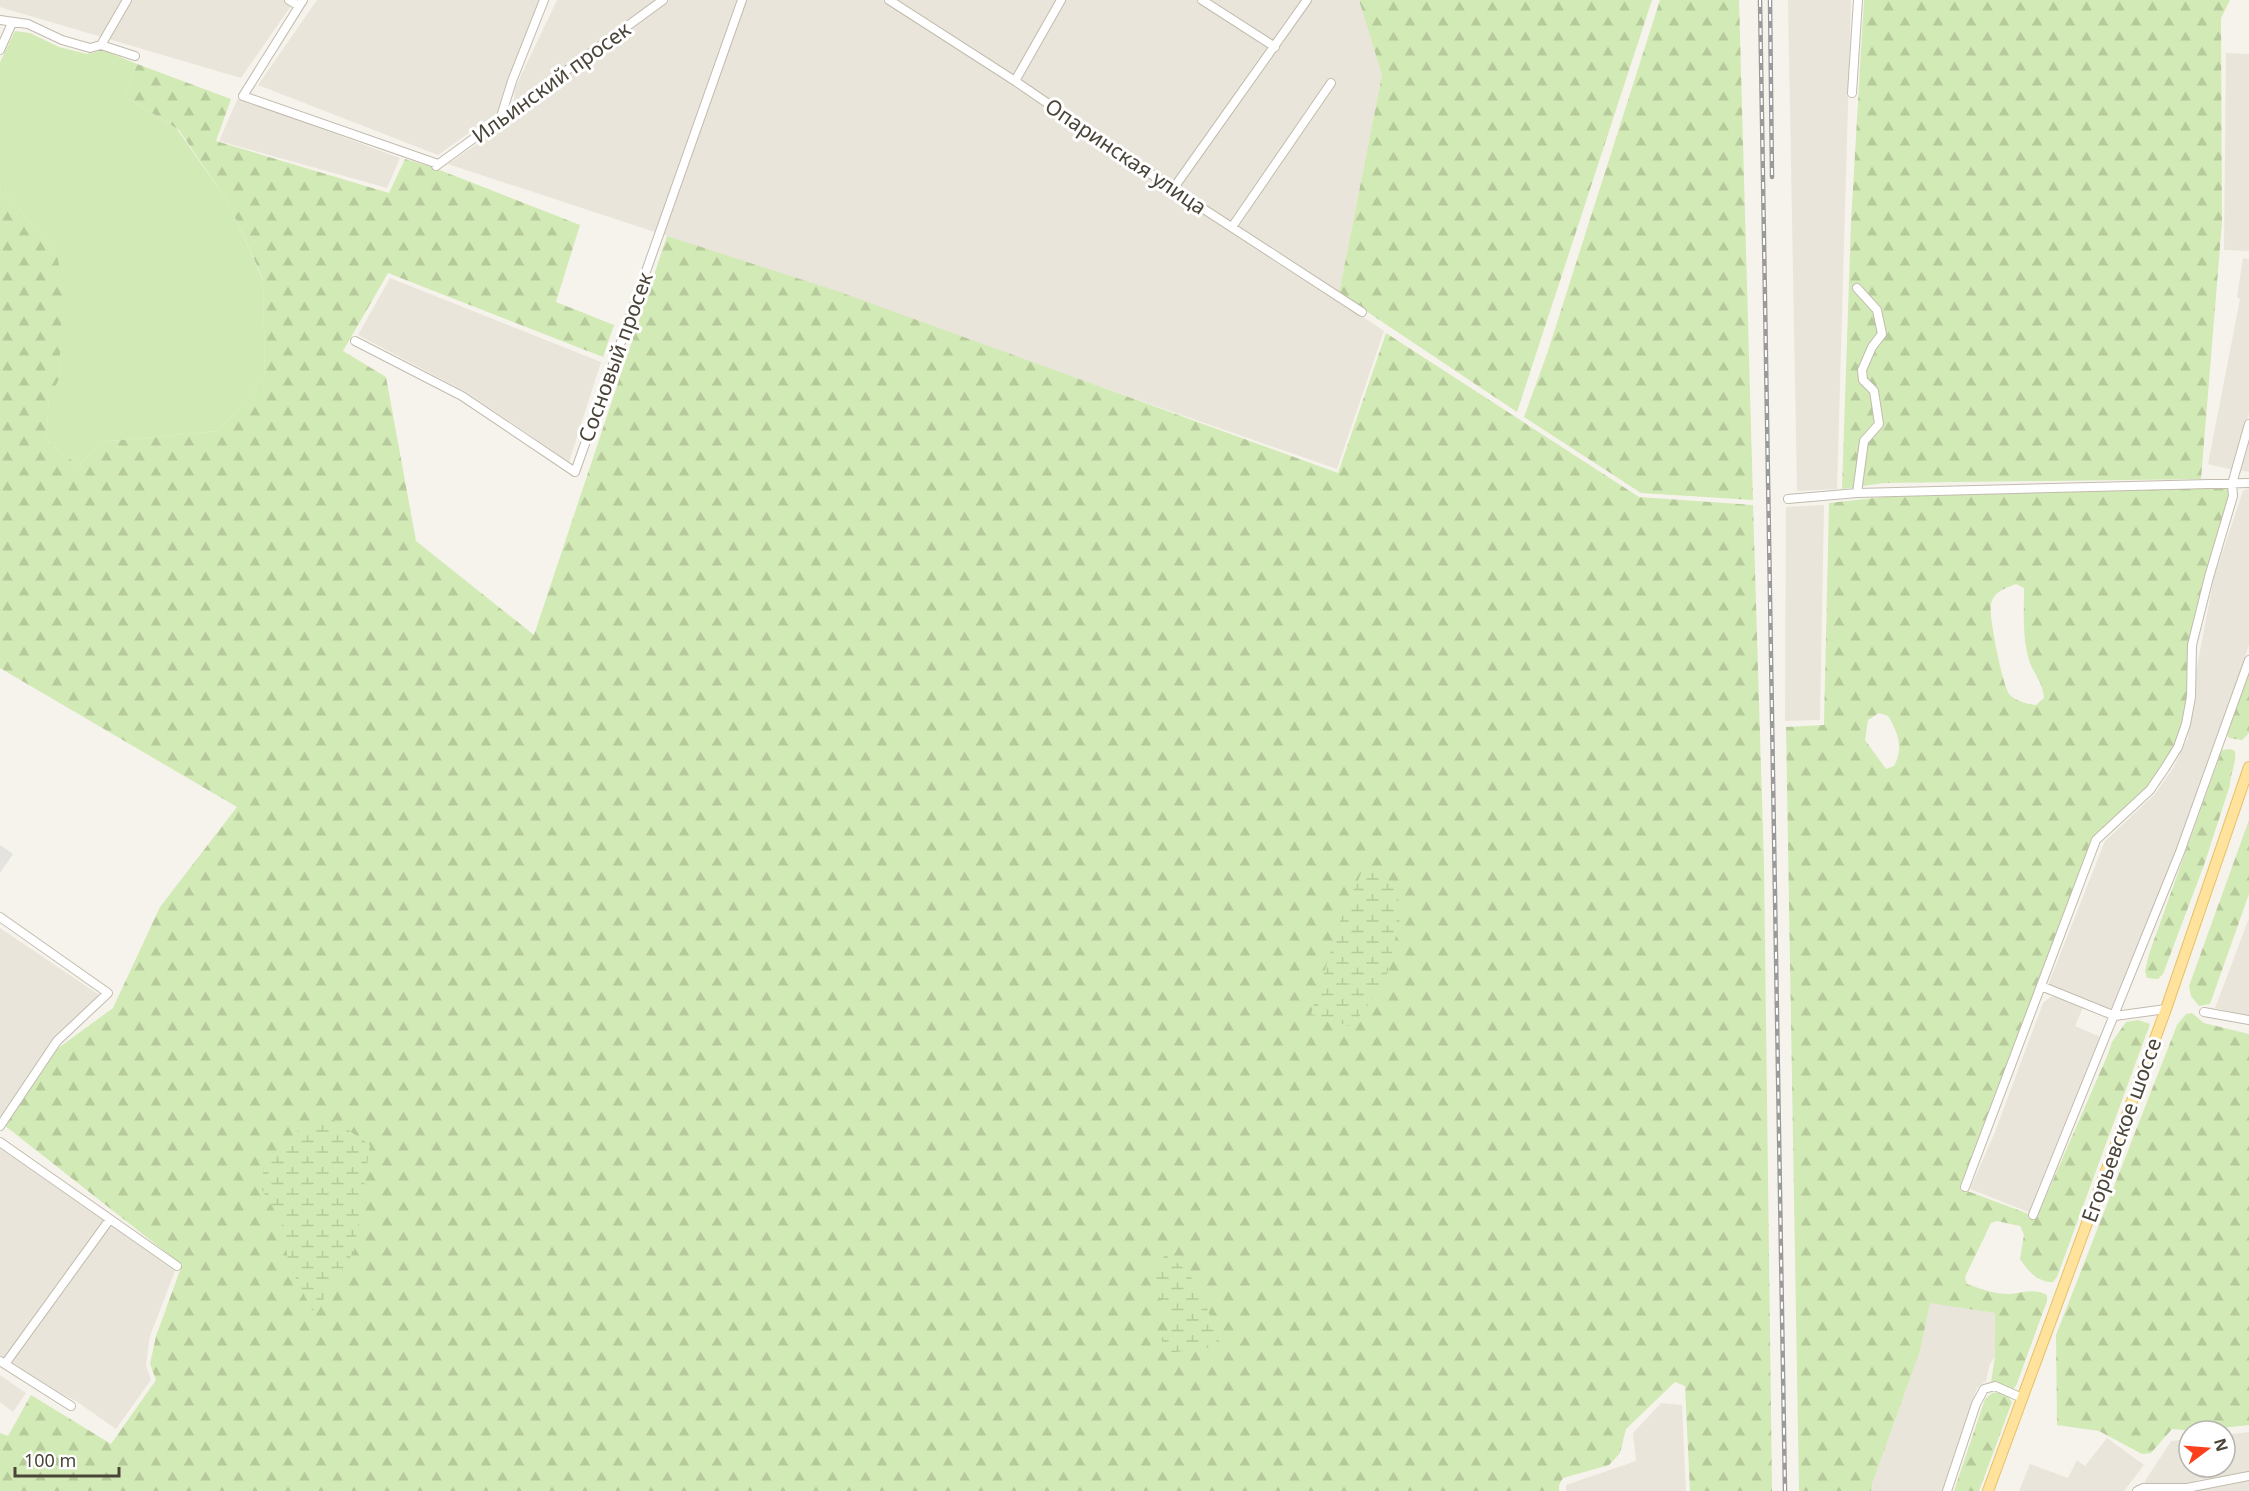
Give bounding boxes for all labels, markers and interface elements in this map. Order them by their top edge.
street label: Ильинский просек [466,15,636,149]
street label: Опаринская улица [1040,92,1212,220]
street label: Сосновый просек [571,268,659,446]
street label: Егорьевское шоссе [2075,1034,2167,1226]
north arrow [2177,1419,2237,1479]
text: N [2209,1436,2234,1454]
scale bar [15,1440,118,1478]
text: 100 m [24,1448,76,1472]

